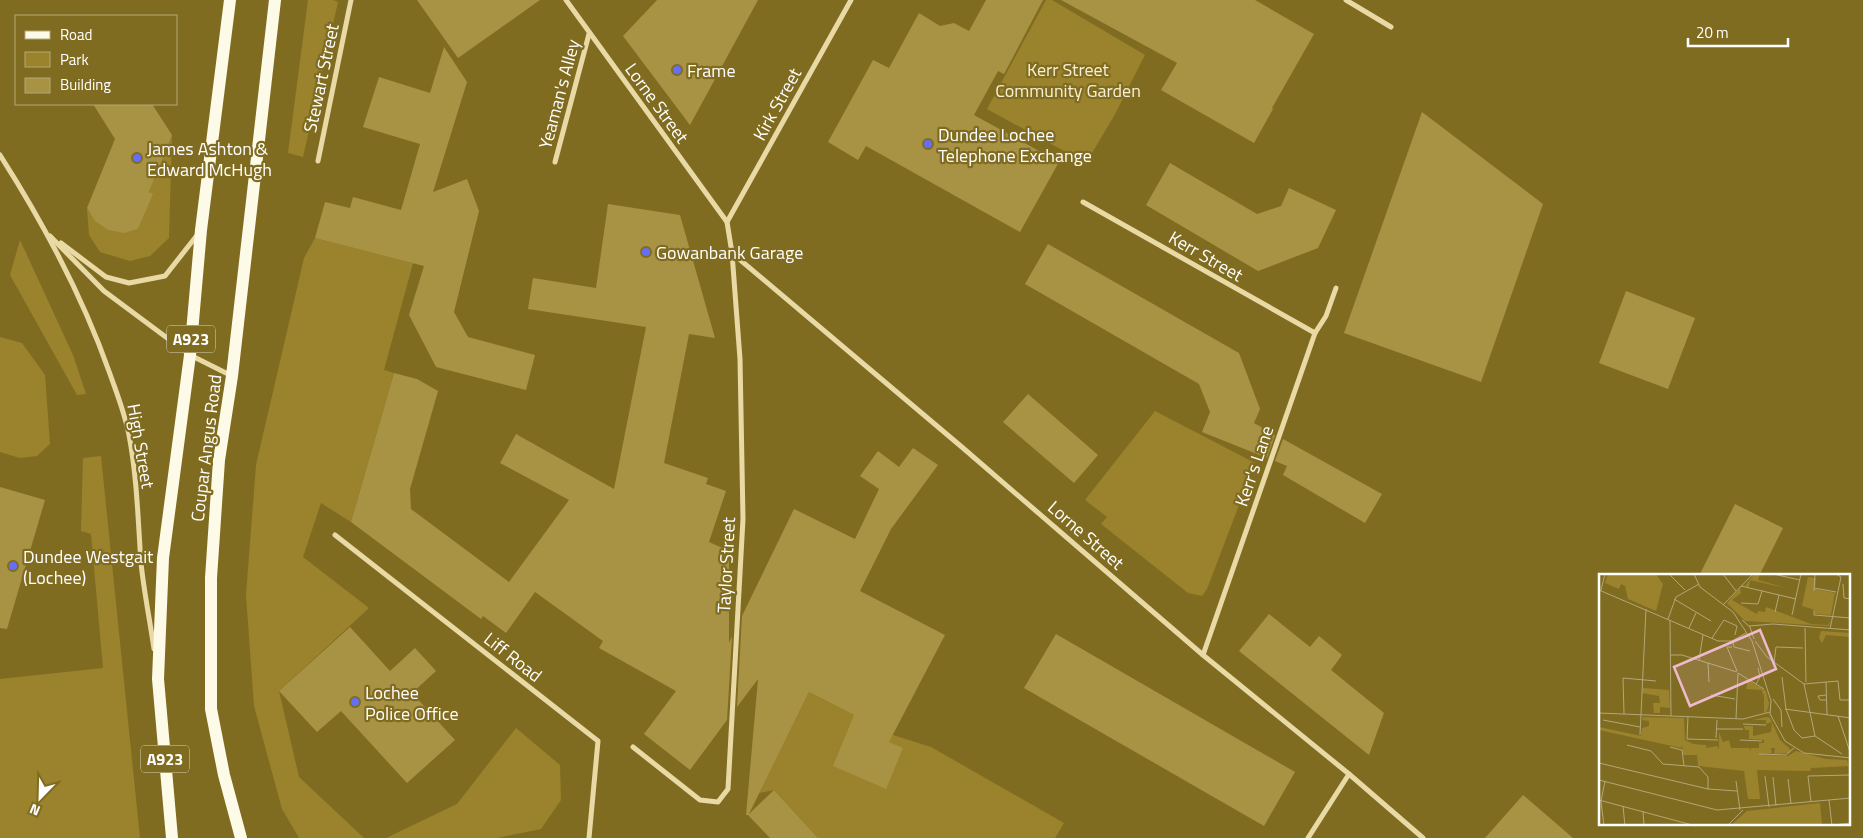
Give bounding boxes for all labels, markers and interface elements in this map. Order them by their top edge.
legend [15,15,178,105]
scale bar [1688,15,1788,47]
street label: Stewart Street [296,21,346,135]
text: 20 m [1696,21,1729,44]
text: Road [60,23,92,46]
street label: Yeaman's Alley [531,36,587,152]
text: Park [60,48,89,71]
park label: Kerr Street Community Garden [995,56,1141,104]
street label: Lorne Street [619,57,696,149]
place label: Frame [687,57,735,84]
street label: Kirk Street [746,62,808,145]
marker: Frame [671,64,683,76]
text: Building [60,73,111,96]
place label: Dundee Lochee Telephone Exchange [938,121,1092,169]
place label: James Ashton & Edward McHugh [147,135,272,183]
marker: Dundee Lochee Telephone Exchange [922,138,934,150]
marker: James Ashton & Edward McHugh [131,152,143,164]
street label: Kerr Street [1164,224,1249,289]
place label: Gowanbank Garage [656,239,803,266]
marker: Gowanbank Garage [640,246,652,258]
road number: A923 [167,326,215,352]
street label: Coupar Angus Road [184,373,228,523]
street label: High Street [120,402,162,491]
street label: Kerr's Lane [1228,422,1280,510]
street label: Lorne Street [1042,494,1131,576]
street label: Taylor Street [710,516,742,614]
place label: Dundee Westgait (Lochee) [23,543,154,591]
marker: Dundee Westgait (Lochee) [7,560,19,572]
inset map [1599,574,1850,826]
street label: Liff Road [478,626,548,688]
place label: Lochee Police Office [365,679,459,727]
marker: Lochee Police Office [349,696,361,708]
road number: A923 [141,746,189,772]
north arrow [15,773,65,823]
text: N [26,799,43,822]

